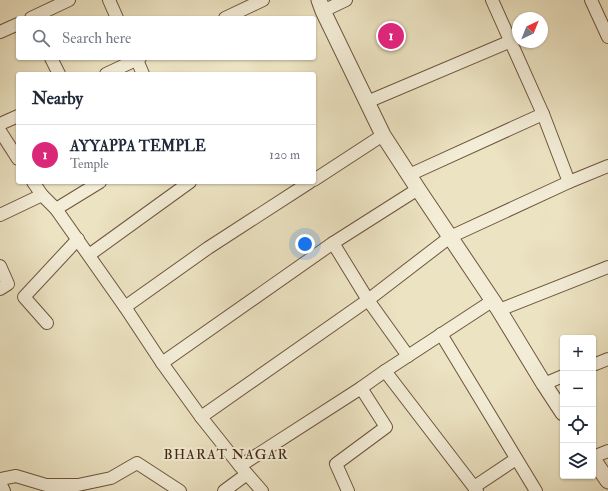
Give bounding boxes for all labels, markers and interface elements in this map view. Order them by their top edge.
north arrow [512,12,548,48]
search box [16,16,316,60]
pin: 1 [378,21,404,51]
icon: search [30,27,52,49]
text: Search here [62,29,131,48]
text: Nearby [32,88,83,109]
text: AYYAPPA TEMPLE [70,137,206,156]
text: 1 [43,147,47,163]
text: 120 m [269,147,300,163]
text: Temple [70,156,109,172]
your location [295,234,315,254]
map controls [560,335,596,479]
button: + [560,335,596,371]
button: − [560,371,596,407]
button: locate [560,407,596,443]
button: layers [560,443,596,479]
district label: BHARAT NAGAR [164,446,288,463]

